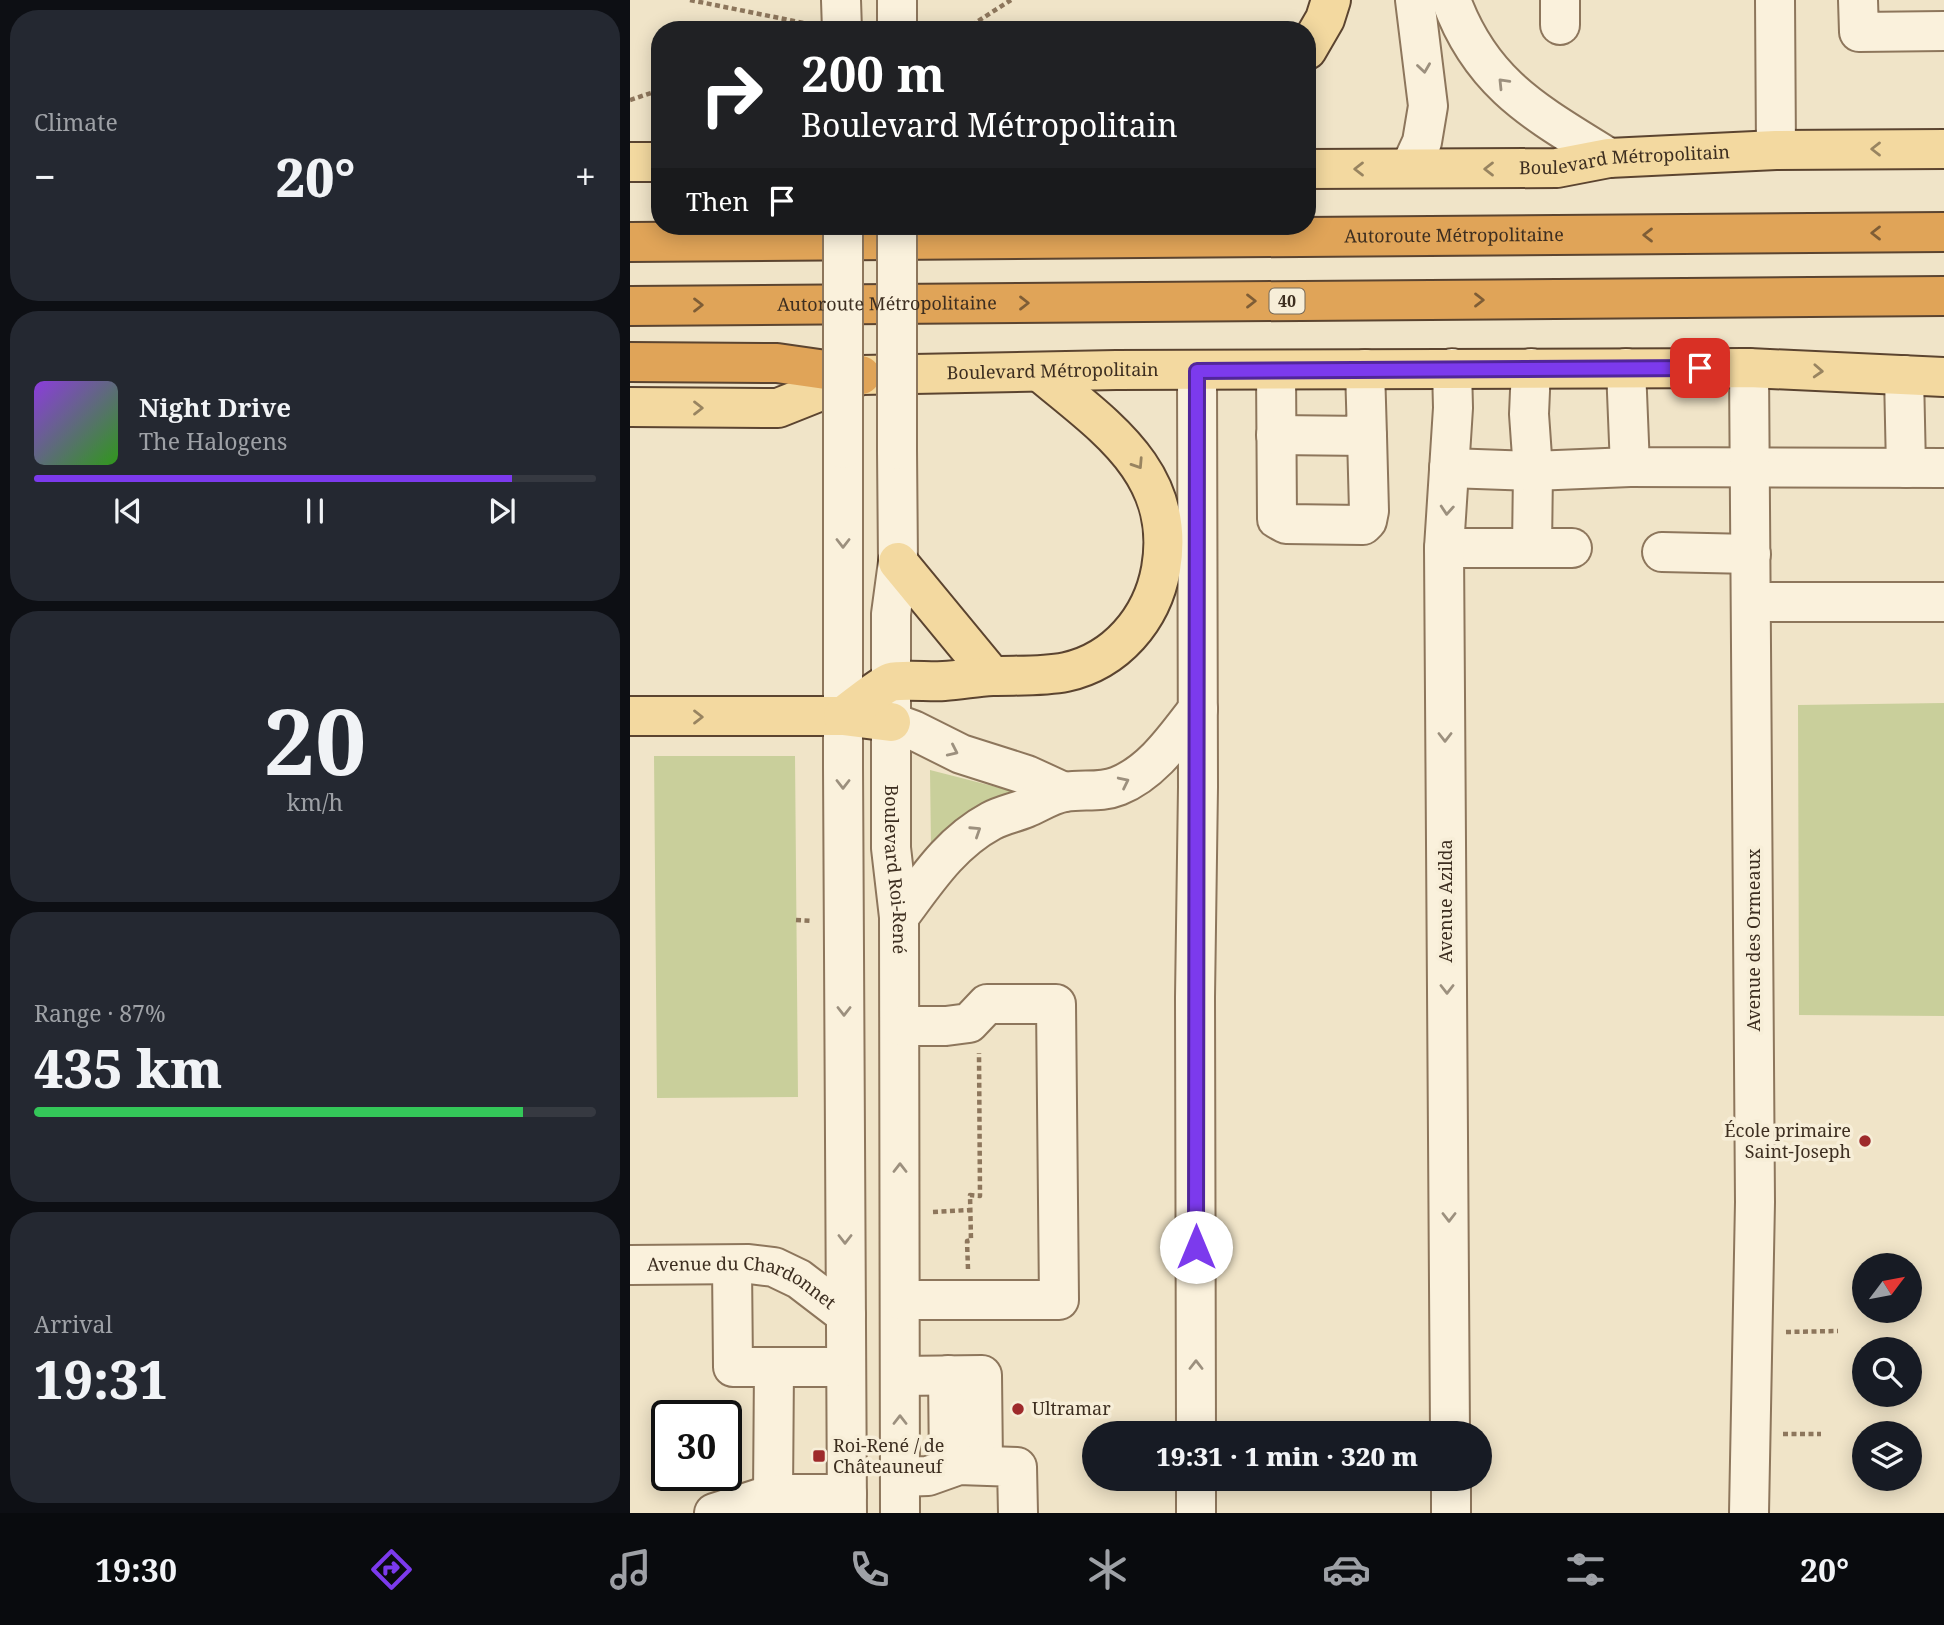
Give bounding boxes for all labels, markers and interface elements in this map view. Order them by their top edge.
text: 200 m [801,40,945,106]
icon: right [686,49,777,140]
one-way arrow [1416,62,1431,74]
one-way arrow [1498,79,1511,92]
text: Boulevard Métropolitain [801,103,1178,146]
text: Climate [34,106,118,138]
street label: Boulevard Métropolitain [1519,139,1731,179]
text: 20° [275,141,355,212]
one-way arrow [1870,141,1881,157]
text: − [34,150,56,202]
text: + [575,150,596,202]
one-way arrow [1353,161,1364,177]
one-way arrow [1483,161,1493,177]
icon: arrive [763,182,801,220]
text: Then [686,183,749,219]
street label: Autoroute Métropolitaine [1344,222,1564,248]
one-way arrow [1870,225,1881,241]
one-way arrow [1643,227,1653,243]
road number: 40 [1270,288,1304,314]
street label: Autoroute Métropolitaine [777,290,997,316]
one-way arrow [1473,292,1484,307]
one-way arrow [1246,293,1257,309]
one-way arrow [1019,295,1029,311]
one-way arrow [693,297,704,313]
pin [1670,338,1730,398]
icon: arrive [1681,349,1719,387]
street label: Boulevard Métropolitain [946,357,1159,384]
one-way arrow [1812,364,1823,379]
text: Night Drive [139,389,291,425]
one-way arrow [693,400,704,416]
text: The Halogens [139,425,287,457]
one-way arrow [1130,456,1143,469]
icon: previous [109,492,147,530]
icon: pause [296,492,334,530]
icon: next [483,492,521,530]
one-way arrow [1439,504,1454,515]
one-way arrow [835,538,851,549]
text: 20 [264,678,366,802]
one-way arrow [693,709,704,724]
one-way arrow [1437,732,1453,743]
one-way arrow [946,742,958,756]
one-way arrow [1117,776,1129,790]
one-way arrow [835,779,851,790]
street label: Boulevard Roi-René [880,785,912,954]
text: km/h [287,786,343,818]
one-way arrow [968,826,981,839]
street label: Avenue Azilda [1433,839,1457,963]
street label: Avenue des Ormeaux [1741,848,1765,1031]
one-way arrow [1439,984,1455,995]
text: Range · 87% [34,997,166,1029]
one-way arrow [836,1007,852,1017]
text: 435 km [34,1032,222,1103]
place label: École primaire Saint-Joseph [1724,1118,1851,1163]
marker: École primaire Saint-Joseph [1857,1133,1873,1149]
one-way arrow [892,1163,908,1173]
position arrow [1159,1210,1233,1284]
one-way arrow [1441,1212,1457,1222]
one-way arrow [837,1234,853,1245]
street label: Avenue du Chardonnet [647,1251,841,1314]
north arrow [1852,1253,1922,1323]
map controls [1852,1253,1922,1491]
text: Arrival [34,1308,113,1340]
button: search [1852,1337,1922,1407]
text: 19:31 [34,1343,168,1414]
one-way arrow [1188,1359,1204,1370]
place label: Ultramar [1032,1396,1111,1420]
speed limit sign: 30 [651,1400,742,1491]
marker: Ultramar [1010,1401,1026,1417]
one-way arrow [892,1415,908,1425]
button: layers [1852,1421,1922,1491]
place label: Roi-René / de Châteauneuf [833,1433,944,1478]
text: 19:31 · 1 min · 320 m [1156,1438,1418,1474]
marker: Roi-René / de Châteauneuf [811,1448,827,1464]
icon: directions [367,1545,416,1594]
icon: music [606,1545,655,1594]
icon: phone [845,1545,894,1594]
icon: climate [1083,1545,1132,1594]
icon: car [1322,1545,1371,1594]
icon: filters [1561,1545,1610,1594]
text: 19:30 [95,1548,177,1591]
text: 20° [1800,1548,1849,1591]

